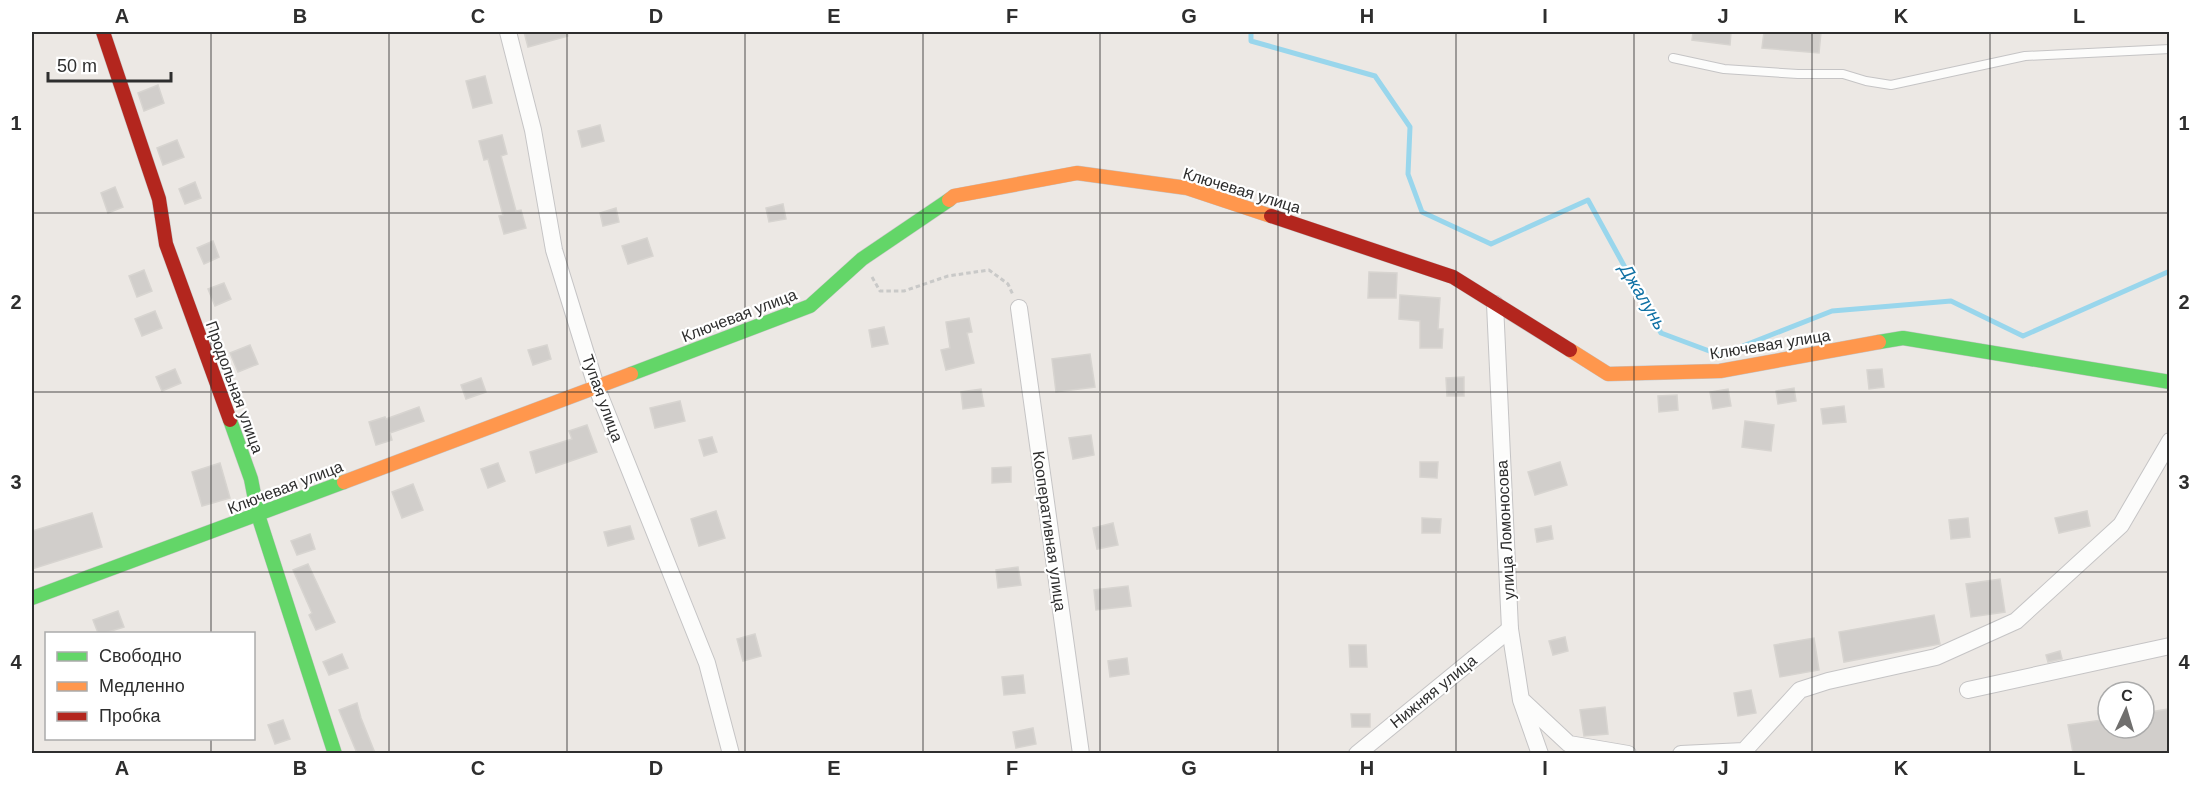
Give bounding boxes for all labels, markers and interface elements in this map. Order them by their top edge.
text: A [115,5,129,27]
text: B [293,5,307,27]
text: C [471,5,485,27]
text: D [649,5,663,27]
text: E [827,5,841,27]
text: F [1006,5,1018,27]
text: G [1181,5,1197,27]
text: H [1360,5,1374,27]
text: I [1542,5,1548,27]
text: J [1717,5,1729,27]
text: K [1894,5,1909,27]
text: L [2073,5,2085,27]
scale bar [48,45,171,83]
text: 50 m [57,56,97,76]
text: 1 [10,112,22,134]
text: 1 [2178,112,2190,134]
street label: Ключевая улица [1181,165,1303,216]
water label: Джалунь [1615,259,1670,334]
street label: Ключевая улица [679,286,799,345]
text: 2 [10,291,22,313]
text: 2 [2178,291,2190,313]
street label: Продольная улица [203,319,266,456]
street label: Ключевая улица [1709,327,1832,362]
street label: Тупая улица [579,352,626,444]
street label: Кооперативная улица [1030,450,1069,612]
street label: Ключевая улица [225,458,345,517]
street label: улица Ломоносова [1493,460,1518,600]
text: 3 [10,471,22,493]
text: 3 [2178,471,2190,493]
legend [45,632,255,740]
text: Свободно [99,646,182,666]
text: 4 [10,651,22,673]
street label: Нижняя улица [1387,651,1480,731]
text: 4 [2178,651,2190,673]
text: Медленно [99,676,185,696]
north arrow [2096,680,2156,740]
text: С [2121,687,2134,704]
text: Пробка [99,706,162,726]
text: A [115,757,129,779]
text: B [293,757,307,779]
text: C [471,757,485,779]
text: D [649,757,663,779]
text: E [827,757,841,779]
text: F [1006,757,1018,779]
text: G [1181,757,1197,779]
text: H [1360,757,1374,779]
text: I [1542,757,1548,779]
text: J [1717,757,1729,779]
text: K [1894,757,1909,779]
text: L [2073,757,2085,779]

